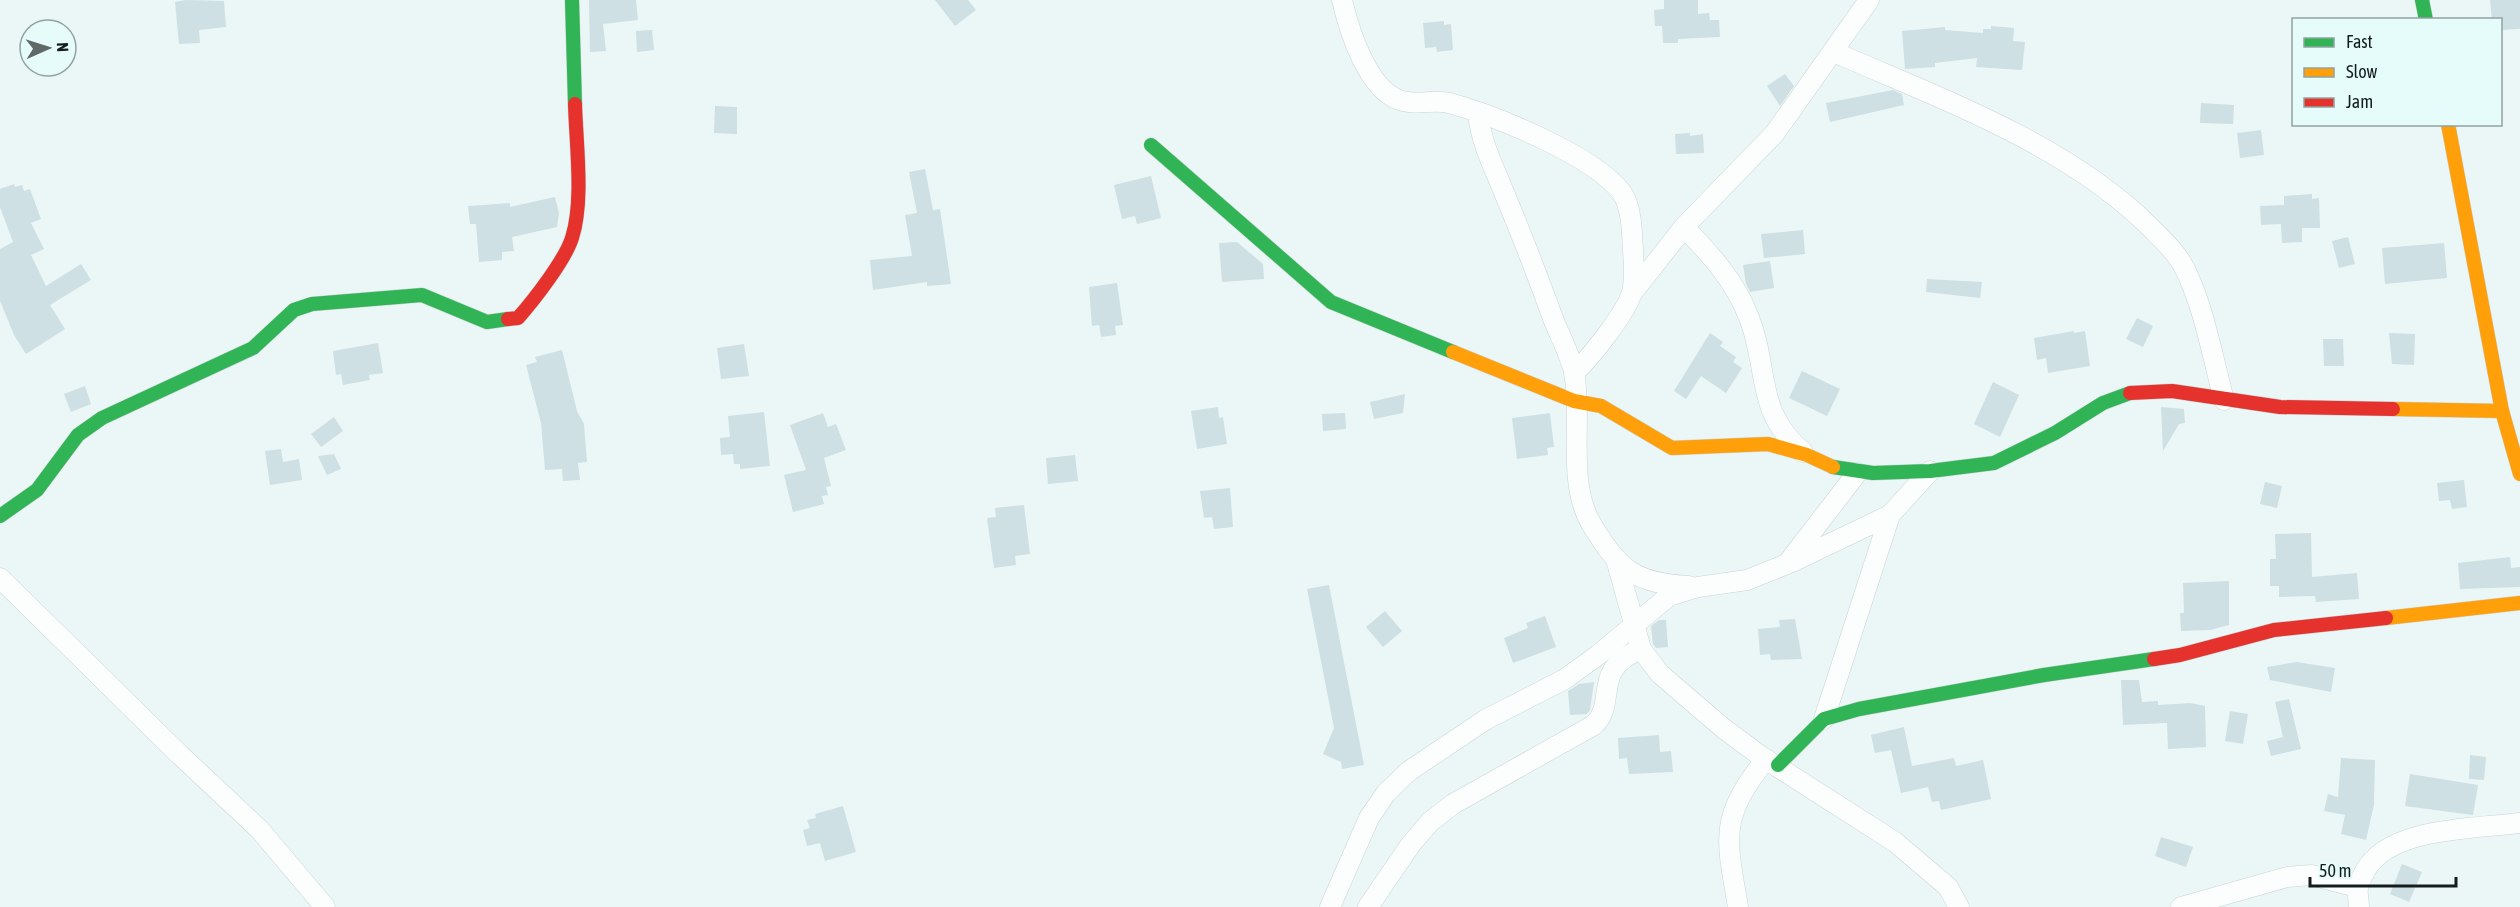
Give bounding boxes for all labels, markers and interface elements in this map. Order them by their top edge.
north arrow [18,18,78,78]
legend [2292,18,2502,126]
text: Fast [2346,31,2373,52]
text: N [54,42,72,52]
text: Slow [2346,61,2377,82]
text: Jam [2346,91,2373,112]
scale bar [2310,850,2456,888]
text: 50 m [2319,860,2351,881]

